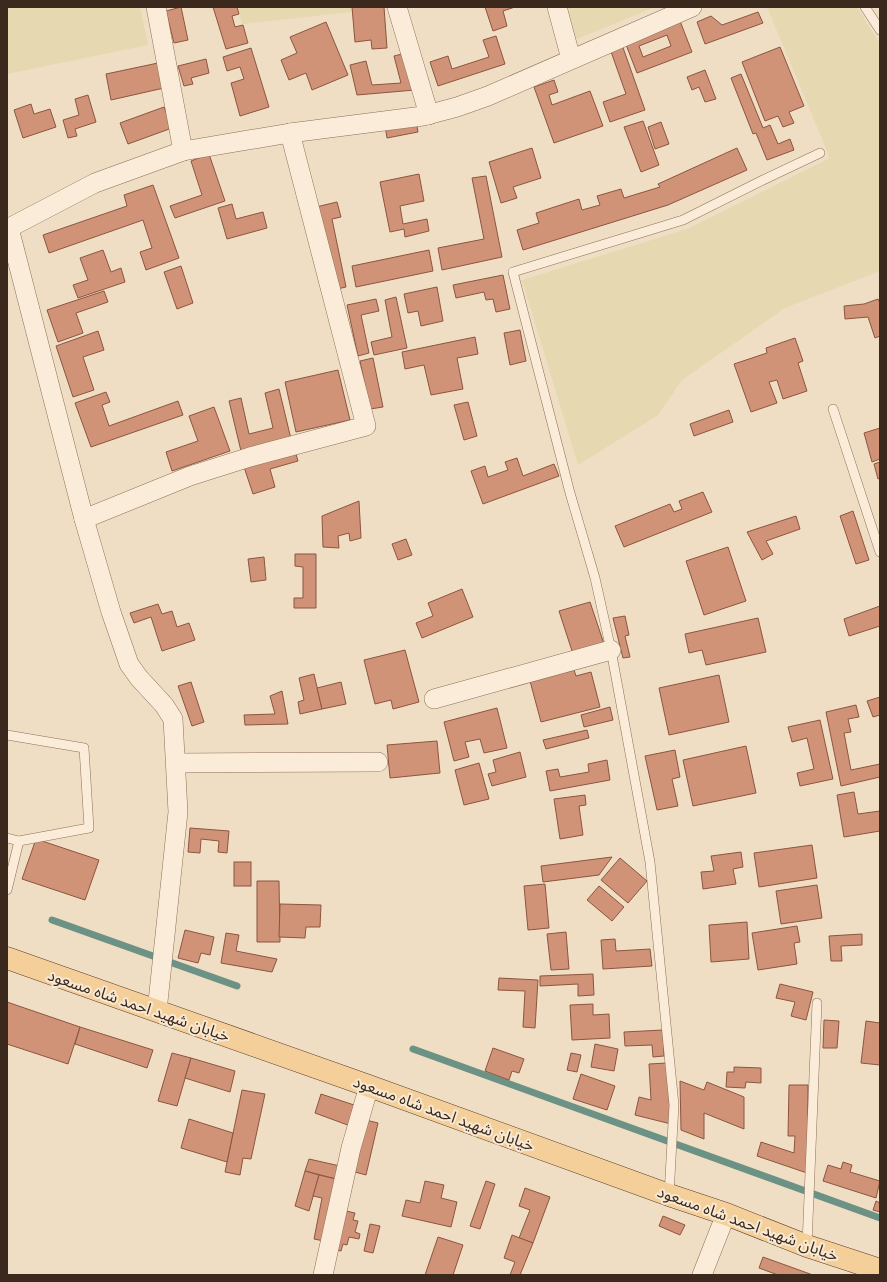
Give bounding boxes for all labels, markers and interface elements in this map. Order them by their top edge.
street label: خیابان شهید احمد شاه مسعود [44,963,233,1048]
street label: خیابان شهید احمد شاه مسعود [350,1070,538,1158]
street label: خیابان شهید احمد شاه مسعود [654,1180,842,1268]

